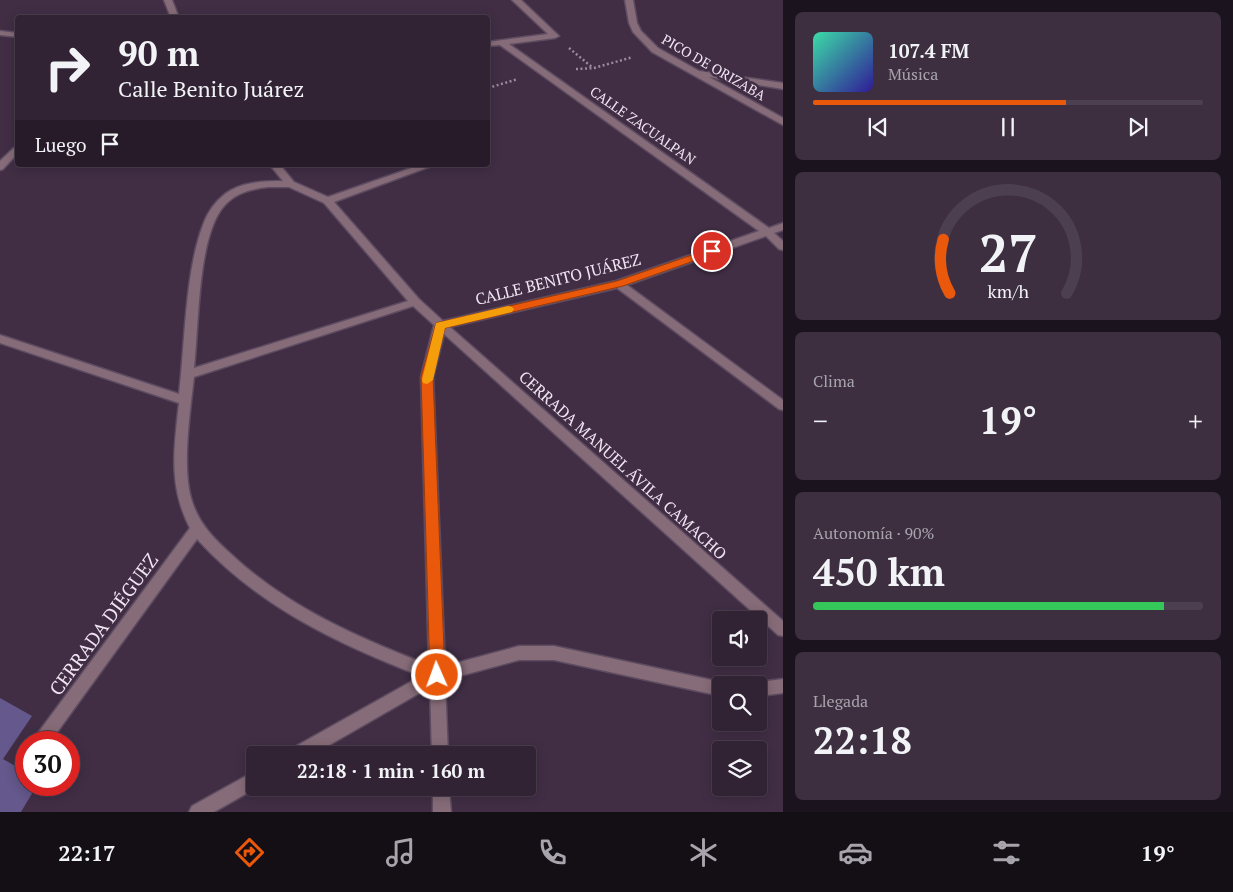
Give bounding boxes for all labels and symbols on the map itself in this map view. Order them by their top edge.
street label: PICO DE ORIZABA [658,29,770,105]
street label: CALLE ZACUALPAN [586,81,700,169]
pin [691,230,733,272]
street label: CALLE BENITO JUÁREZ [473,248,643,310]
street label: CERRADA MANUEL ÁVILA CAMACHO [514,366,732,564]
street label: CERRADA DIÉGUEZ [43,548,163,700]
position arrow [410,648,462,700]
speed limit sign: 30 [15,731,80,796]

